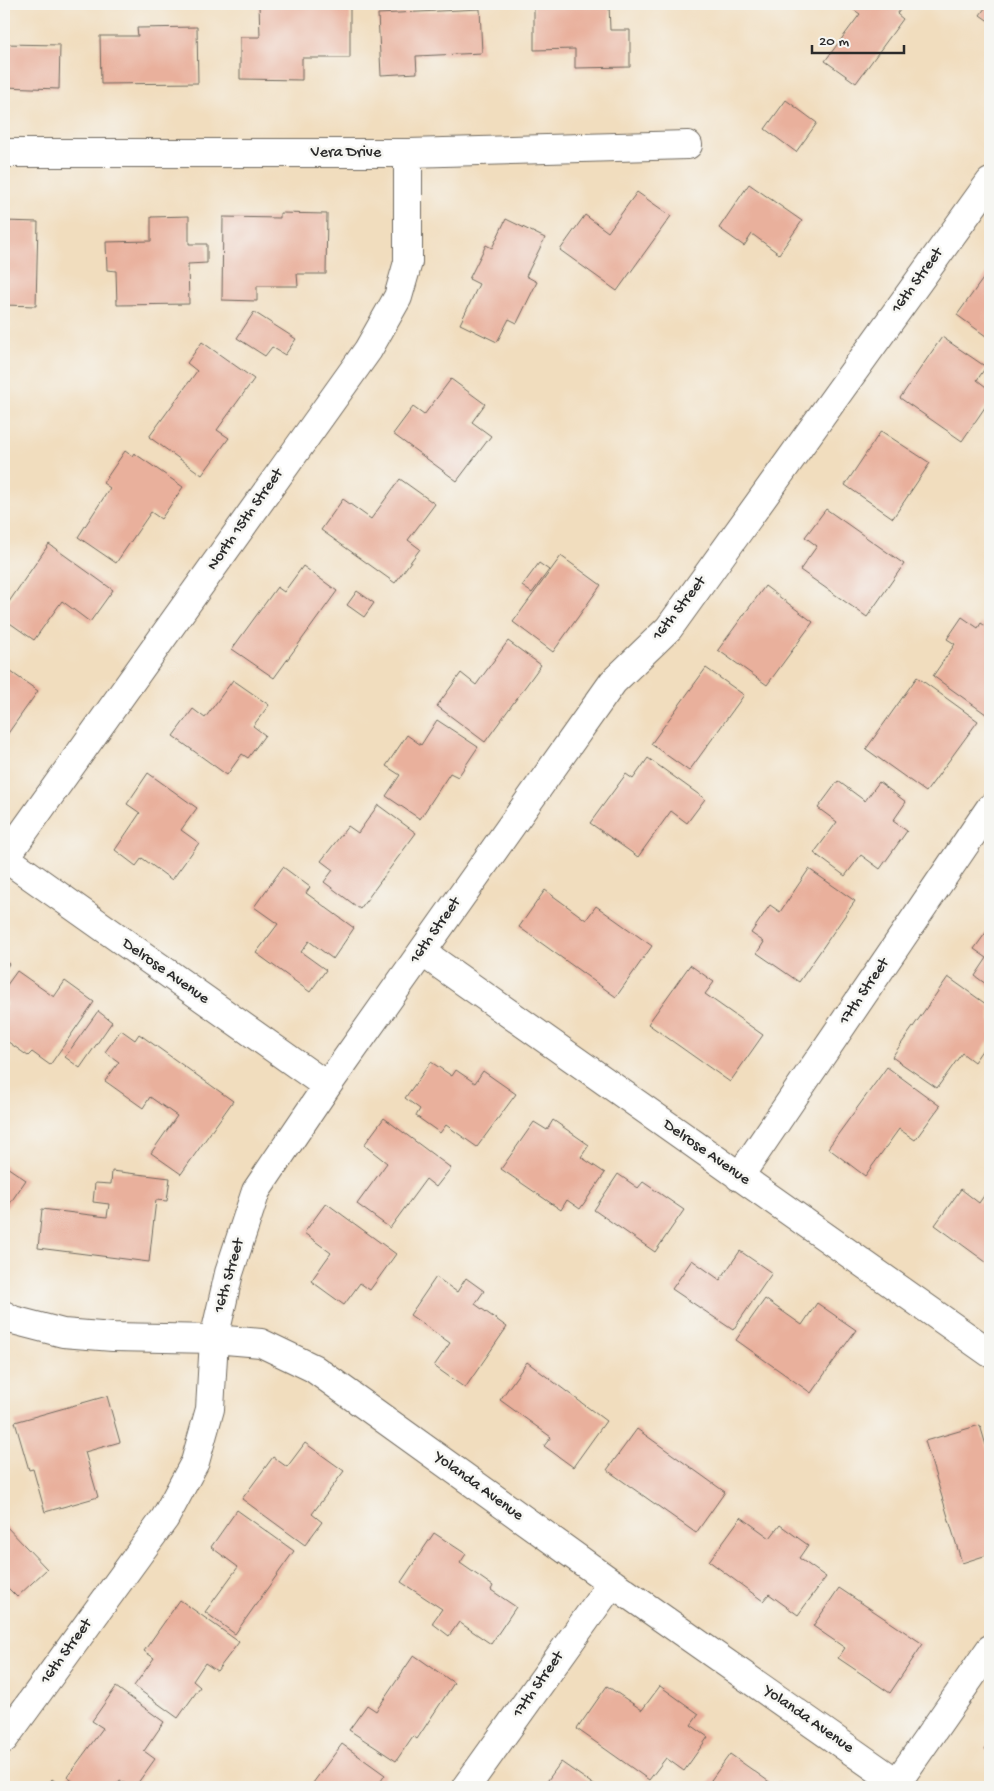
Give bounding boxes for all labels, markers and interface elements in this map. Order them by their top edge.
scale bar [812,22,904,54]
text: 20 m [819,33,849,51]
street label: Vera Drive [310,144,382,163]
street label: 16th Street [887,243,949,318]
street label: North 15th Street [204,464,289,575]
street label: 16th Street [648,572,712,646]
street label: 16th Street [406,893,466,968]
street label: Delrose Avenue [117,934,213,1010]
street label: 17th Street [835,954,895,1030]
street label: Delrose Avenue [658,1115,754,1191]
street label: 16th Street [210,1235,250,1316]
street label: Yolanda Avenue [428,1447,527,1526]
street label: 16th Street [36,1614,98,1689]
street label: 17th Street [509,1647,570,1723]
street label: Yolanda Avenue [758,1681,857,1759]

